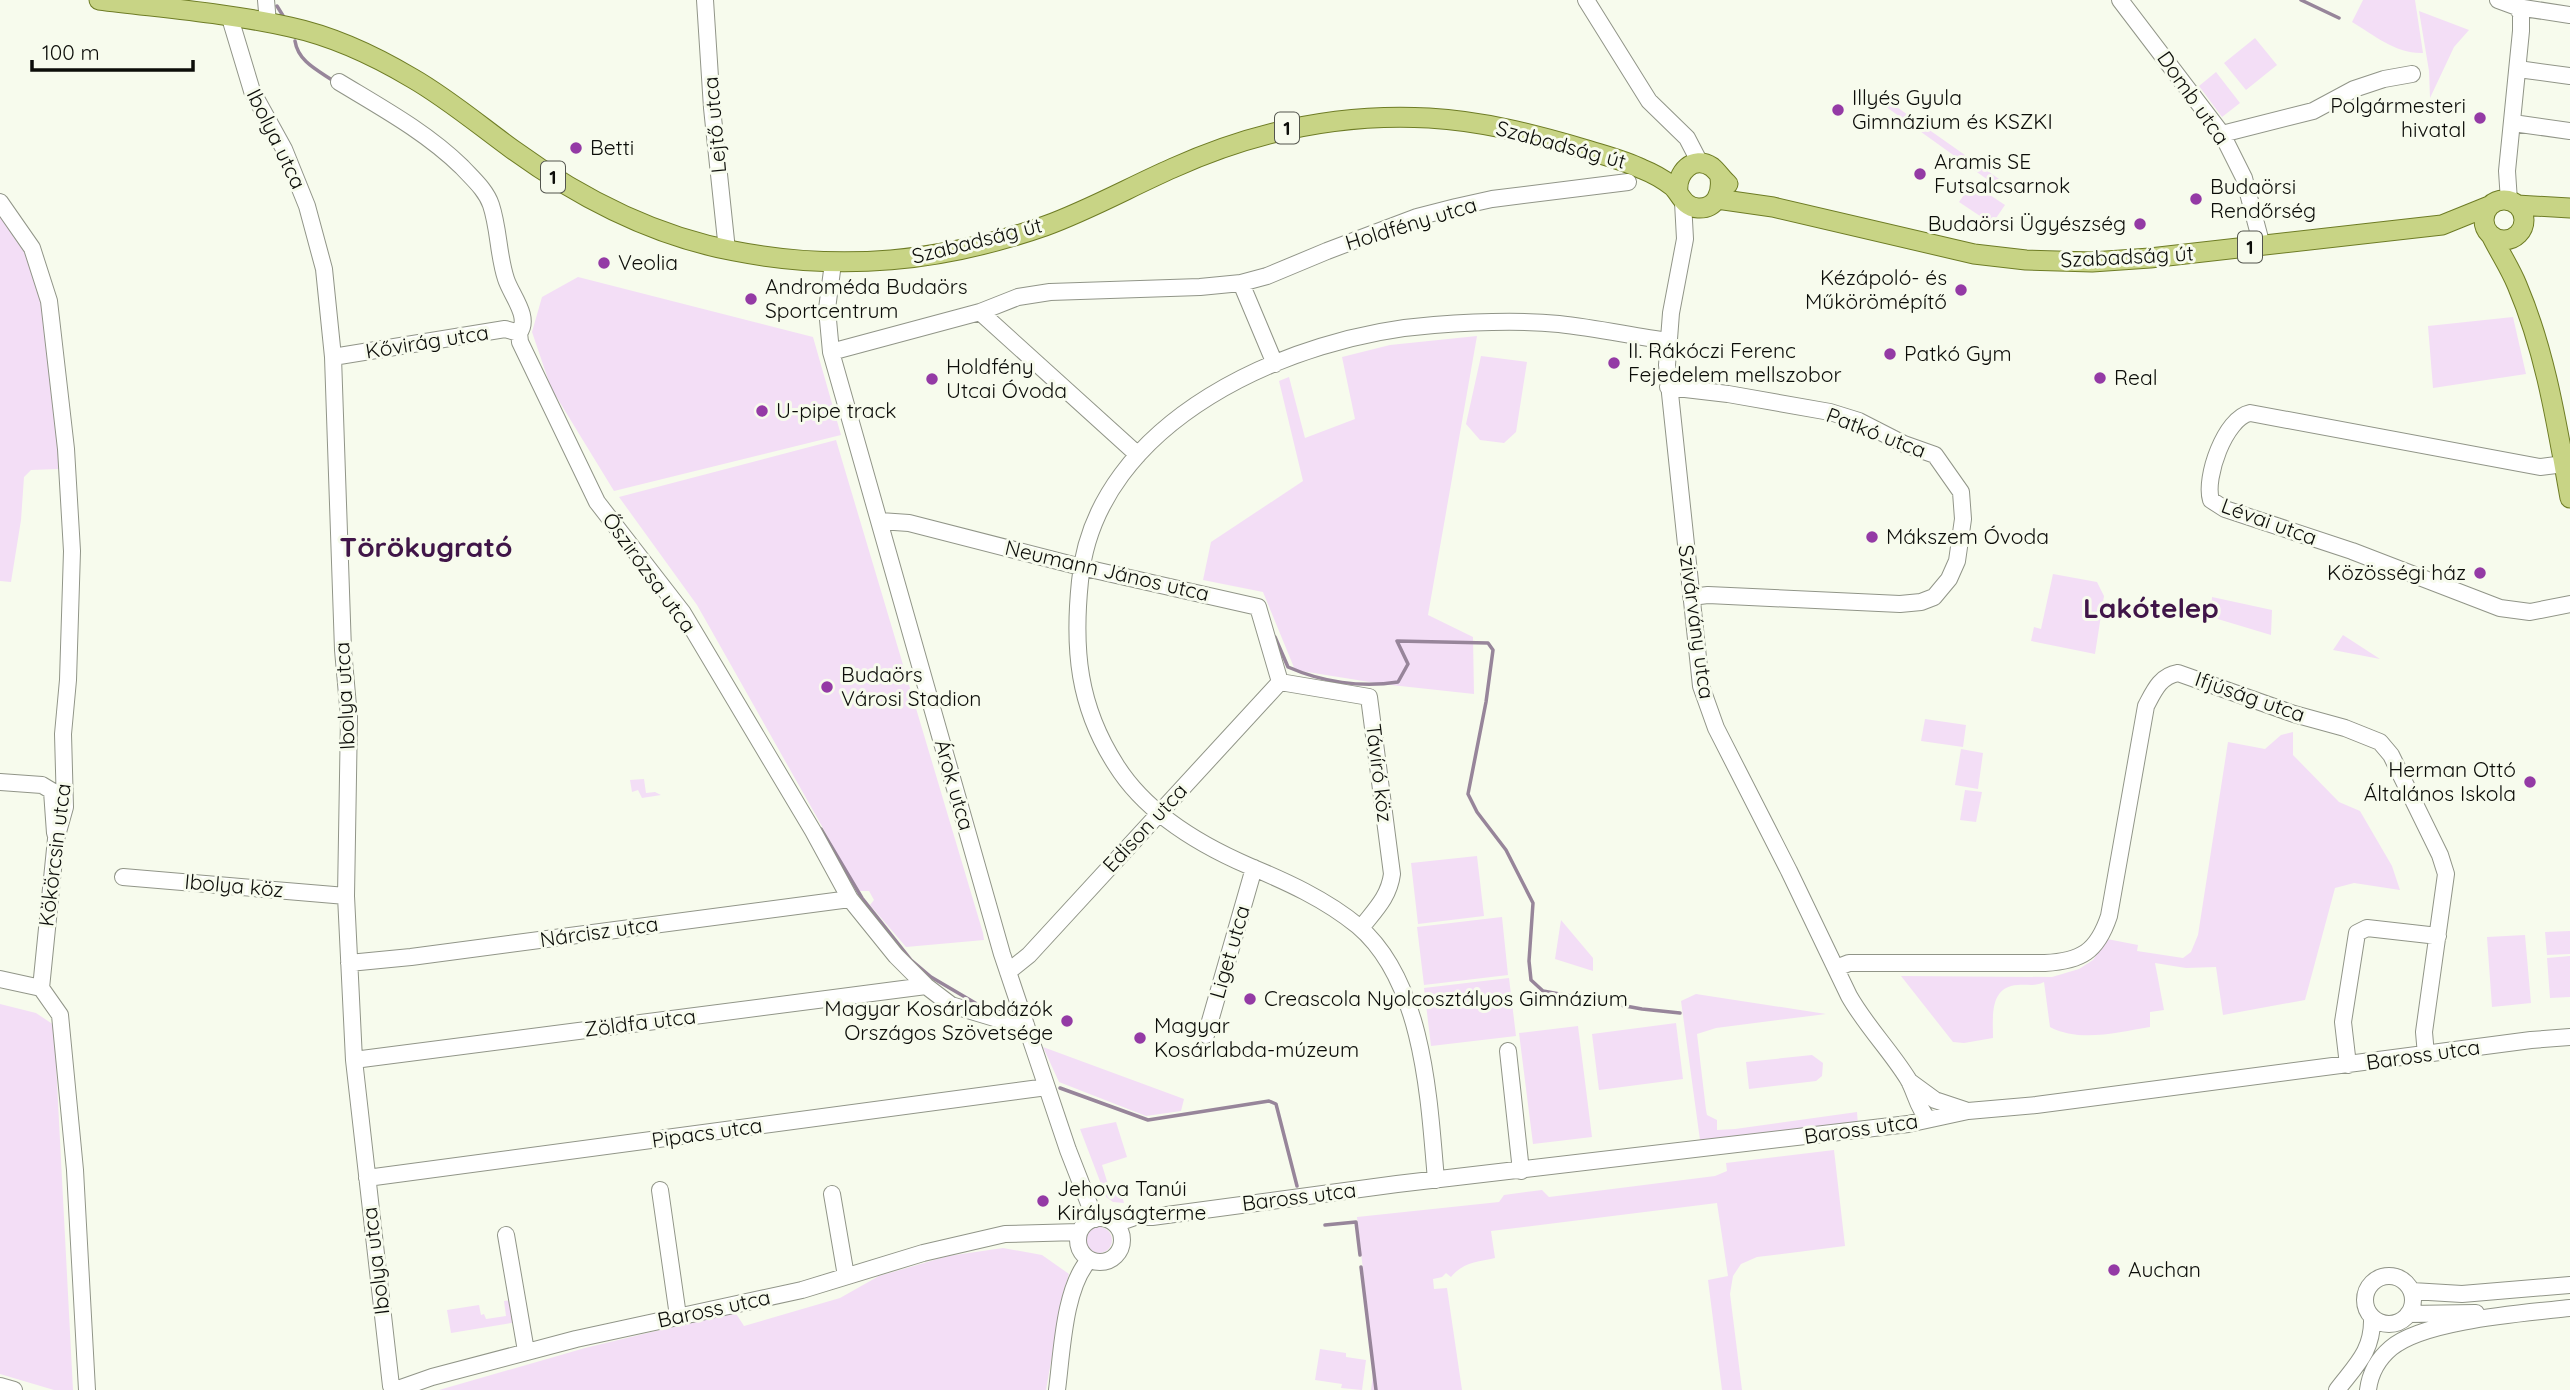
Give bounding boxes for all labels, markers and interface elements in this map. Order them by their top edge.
scale bar [32,28,192,72]
text: 100 m [42,39,100,65]
street label: Domb utca [2152,46,2235,149]
street label: Lejtő utca [697,76,731,174]
street label: Ibolya utca [242,84,312,193]
place label: Illyés Gyula Gimnázium és KSZKI [1852,84,2053,134]
place label: Polgármesteri hivatal [2330,92,2466,142]
marker: Illyés Gyula Gimnázium és KSZKI [1830,102,1846,118]
marker: Polgármesteri hivatal [2472,110,2488,126]
road number: 1 [1275,112,1299,144]
street label: Szabadság út [1493,114,1629,174]
place label: Betti [590,134,634,160]
marker: Betti [568,140,584,156]
place label: Aramis SE Futsalcsarnok [1934,148,2070,198]
road number: 1 [541,162,565,192]
marker: Aramis SE Futsalcsarnok [1912,166,1928,182]
place label: Budaörsi Rendőrség [2210,173,2316,223]
street label: Holdfény utca [1342,191,1480,255]
marker: Budaörsi Rendőrség [2188,191,2204,207]
place label: Budaörsi Ügyészség [1928,210,2126,236]
street label: Szabadság út [909,211,1045,269]
marker: Budaörsi Ügyészség [2132,216,2148,232]
road number: 1 [2238,232,2262,262]
street label: Szabadság út [2060,240,2194,272]
place label: Veolia [618,249,678,275]
marker: Veolia [596,255,612,271]
place label: Kézápoló- és Műkörömépítő [1805,264,1947,314]
place label: Androméda Budaörs Sportcentrum [765,273,968,323]
marker: Kézápoló- és Műkörömépítő [1953,282,1969,298]
marker: Androméda Budaörs Sportcentrum [743,291,759,307]
street label: Kővirág utca [363,318,490,364]
place label: II. Rákóczi Ferenc Fejedelem mellszobor [1628,337,1842,387]
place label: Patkó Gym [1904,340,2012,366]
marker: Patkó Gym [1882,346,1898,362]
place label: Holdfény Utcai Óvoda [946,353,1067,403]
marker: II. Rákóczi Ferenc Fejedelem mellszobor [1606,355,1622,371]
place label: Real [2114,364,2157,390]
marker: Real [2092,370,2108,386]
marker: Holdfény Utcai Óvoda [924,371,940,387]
place label: U-pipe track [776,397,897,423]
street label: Patkó utca [1823,401,1930,463]
marker: U-pipe track [754,403,770,419]
street label: Lévai utca [2218,492,2321,550]
street label: Őszirózsa utca [598,507,702,638]
place label: Mákszem Óvoda [1886,523,2049,549]
district label: Törökugrató [340,529,512,564]
marker: Mákszem Óvoda [1864,529,1880,545]
street label: Neumann János utca [1003,534,1212,606]
street label: Szivárvány utca [1673,543,1721,701]
place label: Közösségi ház [2327,559,2466,585]
marker: Közösségi ház [2472,565,2488,581]
district label: Lakótelep [2083,590,2219,625]
street label: Ibolya utca [328,641,360,751]
place label: Budaörs Városi Stadion [841,661,982,711]
street label: Ifjúság utca [2192,665,2309,727]
marker: Budaörs Városi Stadion [819,679,835,695]
street label: Távíró köz [1361,722,1399,824]
street label: Árok utca [930,736,980,833]
place label: Herman Ottó Általános Iskola [2364,756,2516,806]
marker: Herman Ottó Általános Iskola [2522,774,2538,790]
street label: Edison utca [1097,777,1192,877]
street label: Kökörcsin utca [32,782,76,928]
street label: Ibolya köz [183,868,285,902]
street label: Liget utca [1203,902,1255,1001]
street label: Nárcisz utca [538,910,660,952]
place label: Creascola Nyolcosztályos Gimnázium [1264,985,1628,1011]
marker: Creascola Nyolcosztályos Gimnázium [1242,991,1258,1007]
place label: Magyar Kosárlabdázók Országos Szövetsége [824,995,1053,1045]
street label: Zöldfa utca [583,1002,697,1042]
place label: Magyar Kosárlabda-múzeum [1154,1012,1359,1062]
marker: Magyar Kosárlabdázók Országos Szövetsége [1059,1013,1075,1029]
marker: Magyar Kosárlabda-múzeum [1132,1030,1148,1046]
street label: Baross utca [2364,1033,2481,1075]
street label: Baross utca [1802,1107,1919,1149]
street label: Pipacs utca [650,1111,764,1153]
place label: Jehova Tanúi Királyságterme [1057,1175,1206,1225]
street label: Baross utca [1240,1176,1357,1216]
marker: Jehova Tanúi Királyságterme [1035,1193,1051,1209]
street label: Ibolya utca [356,1206,395,1316]
place label: Auchan [2128,1256,2201,1282]
marker: Auchan [2106,1262,2122,1278]
street label: Baross utca [655,1283,773,1333]

